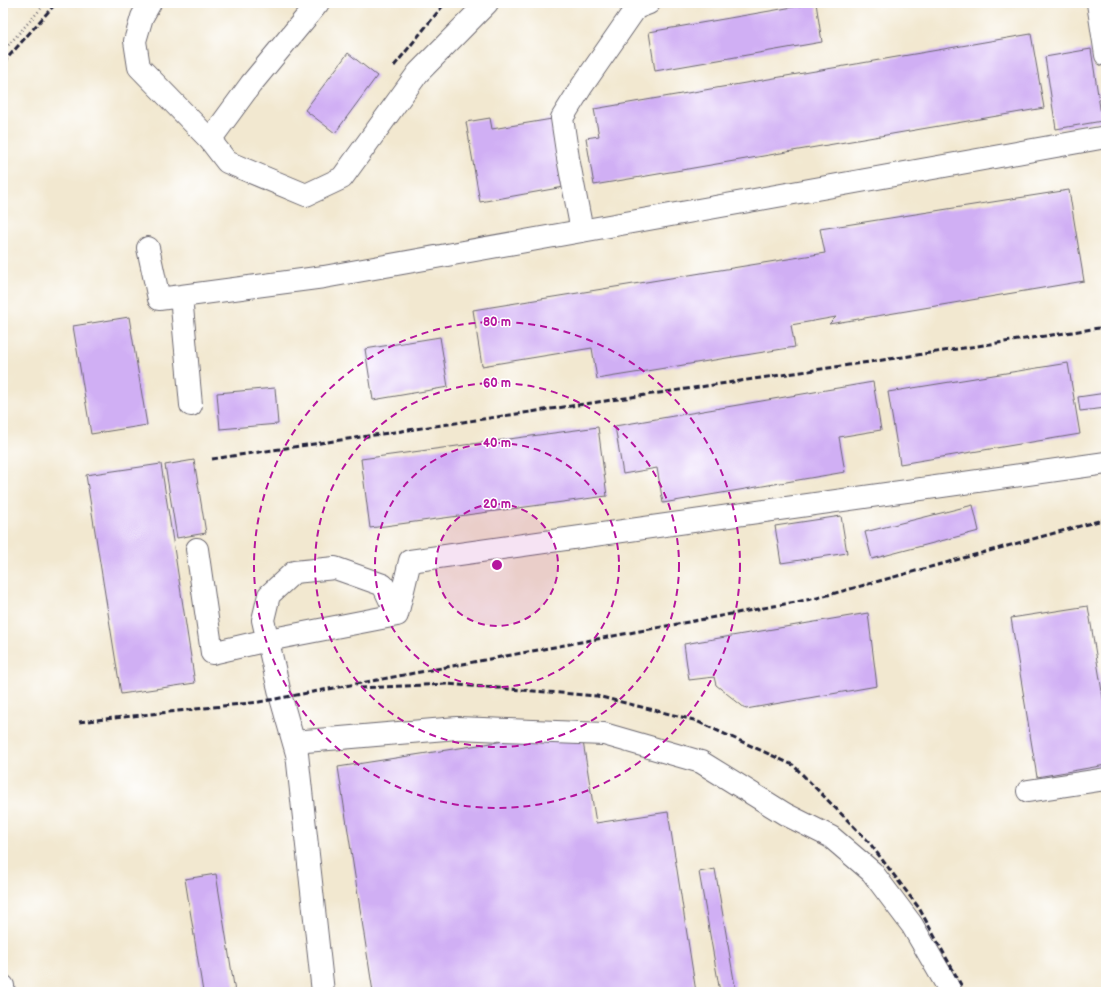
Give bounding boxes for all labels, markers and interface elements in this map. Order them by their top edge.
text: 80 m [483,315,511,330]
text: 60 m [483,376,511,391]
text: 40 m [483,436,511,451]
text: 20 m [483,497,511,512]
centre of rings [490,558,504,572]

